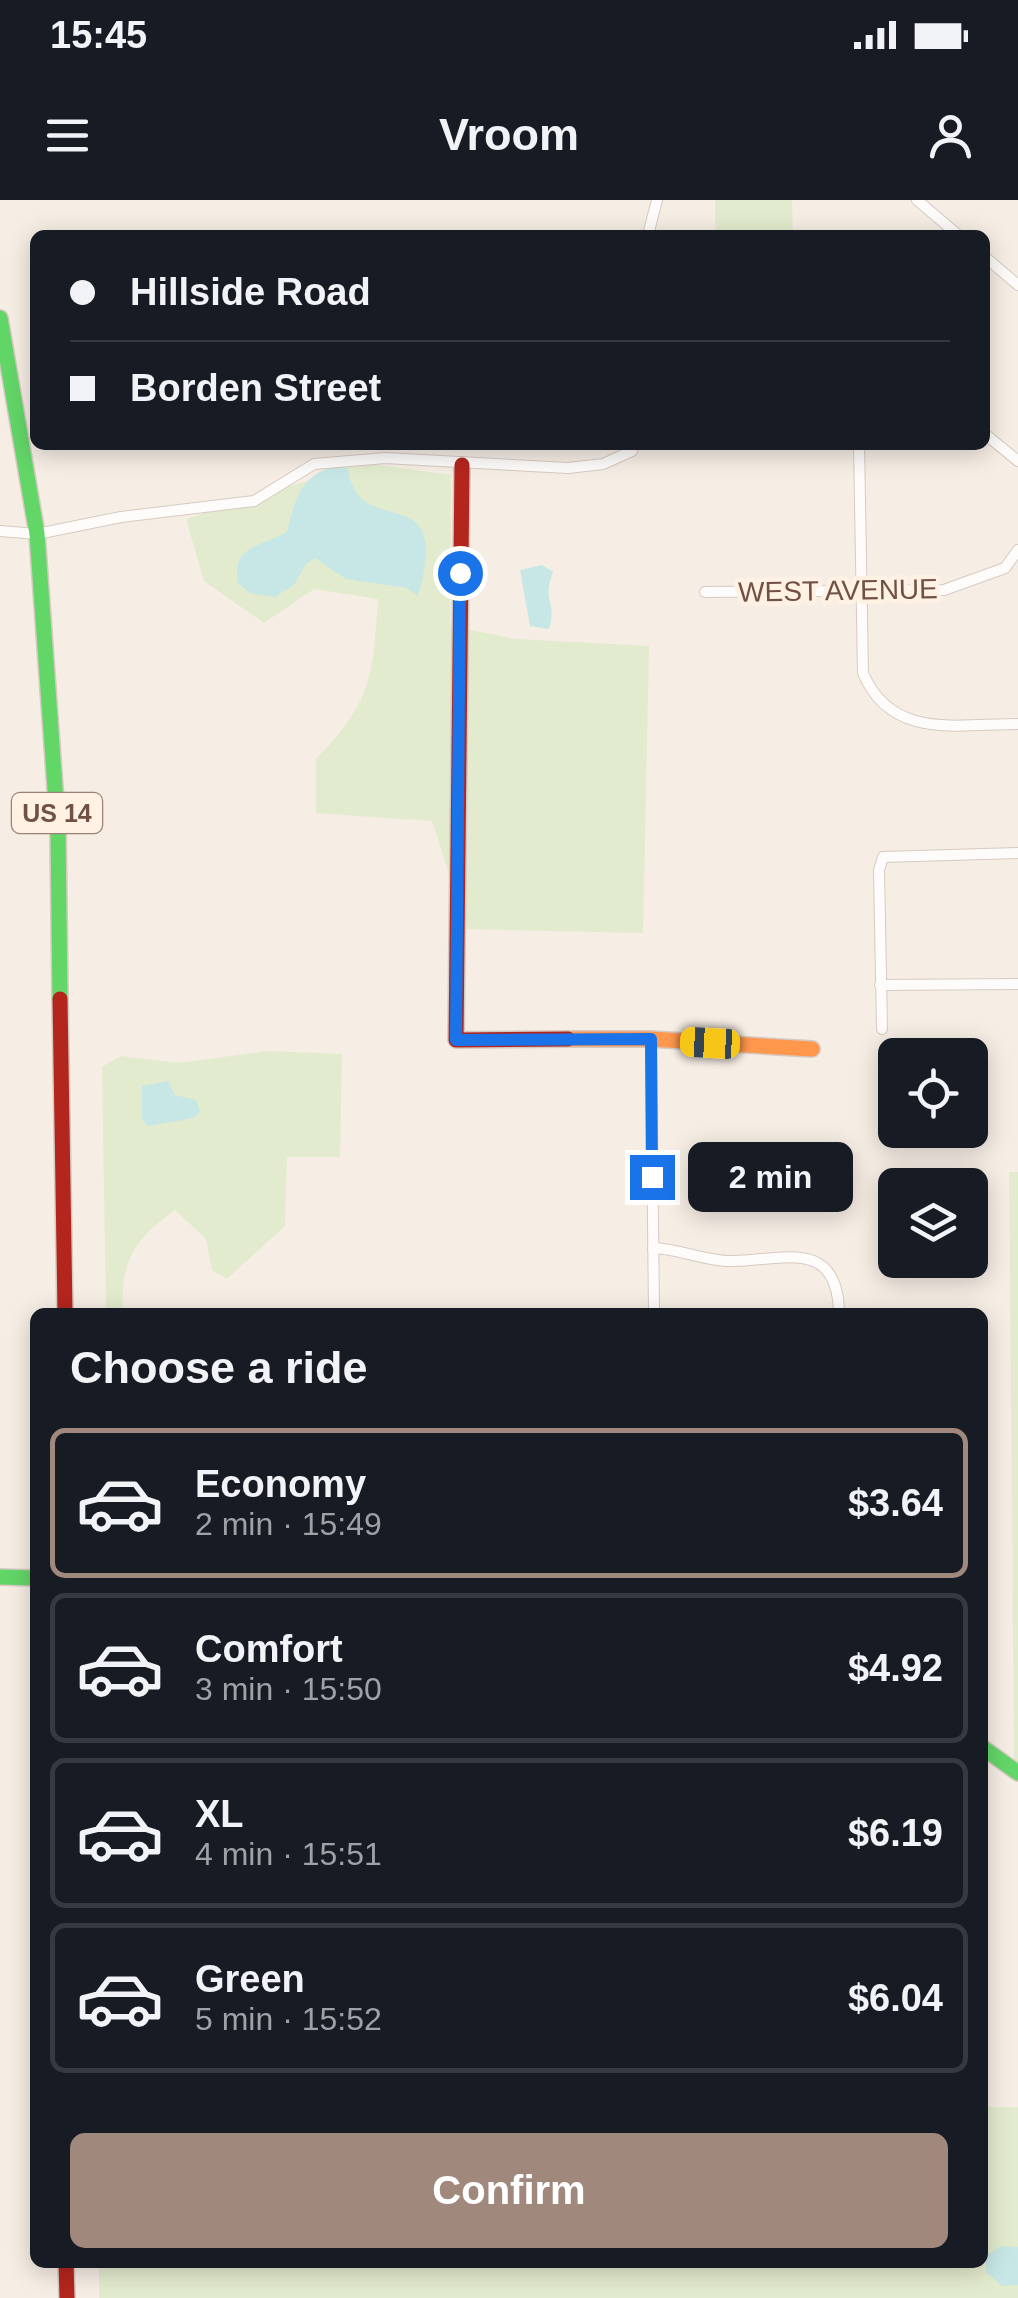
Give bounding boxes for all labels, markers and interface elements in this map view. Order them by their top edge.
text: 15:45 [50,14,147,56]
icon: menu [40,108,95,163]
icon: person [923,108,978,163]
text: Vroom [439,109,579,160]
text: Hillside Road [130,271,371,313]
text: Borden Street [130,367,381,409]
route start [438,551,483,596]
street label: WEST AVENUE [738,573,938,608]
road number: US 14 [12,793,102,833]
car [679,1026,741,1060]
map controls [878,1038,988,1278]
button: locate [878,1038,988,1148]
callout: 2 min [687,1142,852,1212]
route end [630,1155,675,1200]
text: 2 min [729,1159,812,1195]
button: layers [878,1168,988,1278]
text: Choose a ride [70,1342,368,1393]
icon: car [75,1458,165,1548]
text: Economy [195,1463,366,1505]
text: $3.64 [848,1482,943,1524]
text: 2 min · 15:49 [195,1506,382,1542]
icon: car [75,1623,165,1713]
text: Comfort [195,1628,343,1670]
text: $4.92 [848,1647,943,1689]
text: 3 min · 15:50 [195,1671,382,1707]
icon: car [75,1788,165,1878]
text: XL [195,1793,244,1835]
text: $6.19 [848,1812,943,1854]
text: 4 min · 15:51 [195,1836,382,1872]
icon: car [75,1953,165,2043]
text: Green [195,1958,305,2000]
text: $6.04 [848,1977,943,2019]
text: 5 min · 15:52 [195,2001,382,2037]
button: Confirm [70,2133,948,2248]

